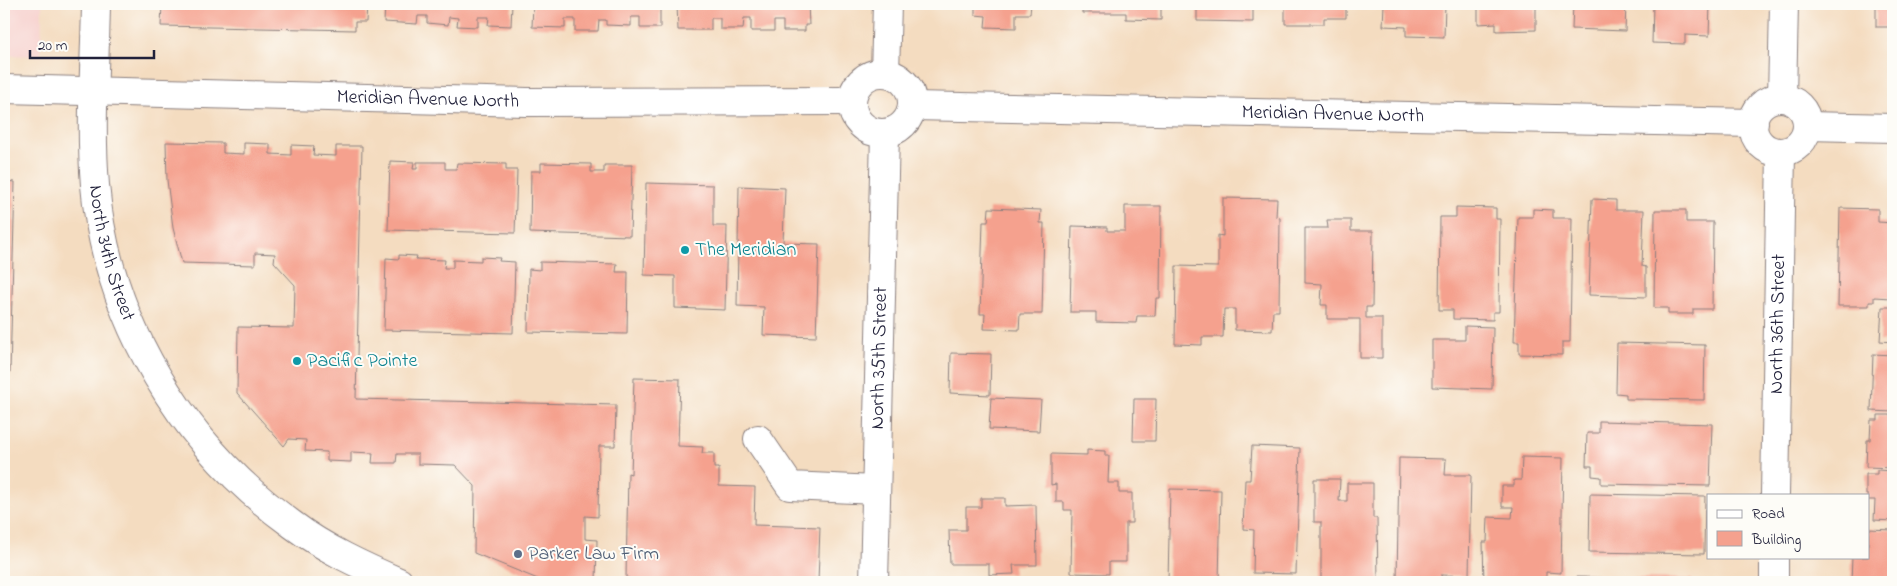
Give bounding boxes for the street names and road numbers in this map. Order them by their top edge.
street label: Meridian Avenue North [336,83,520,116]
street label: Meridian Avenue North [1241,98,1425,131]
street label: North 34th Street [81,184,142,326]
street label: North 36th Street [1762,253,1794,394]
street label: North 35th Street [863,286,896,430]

